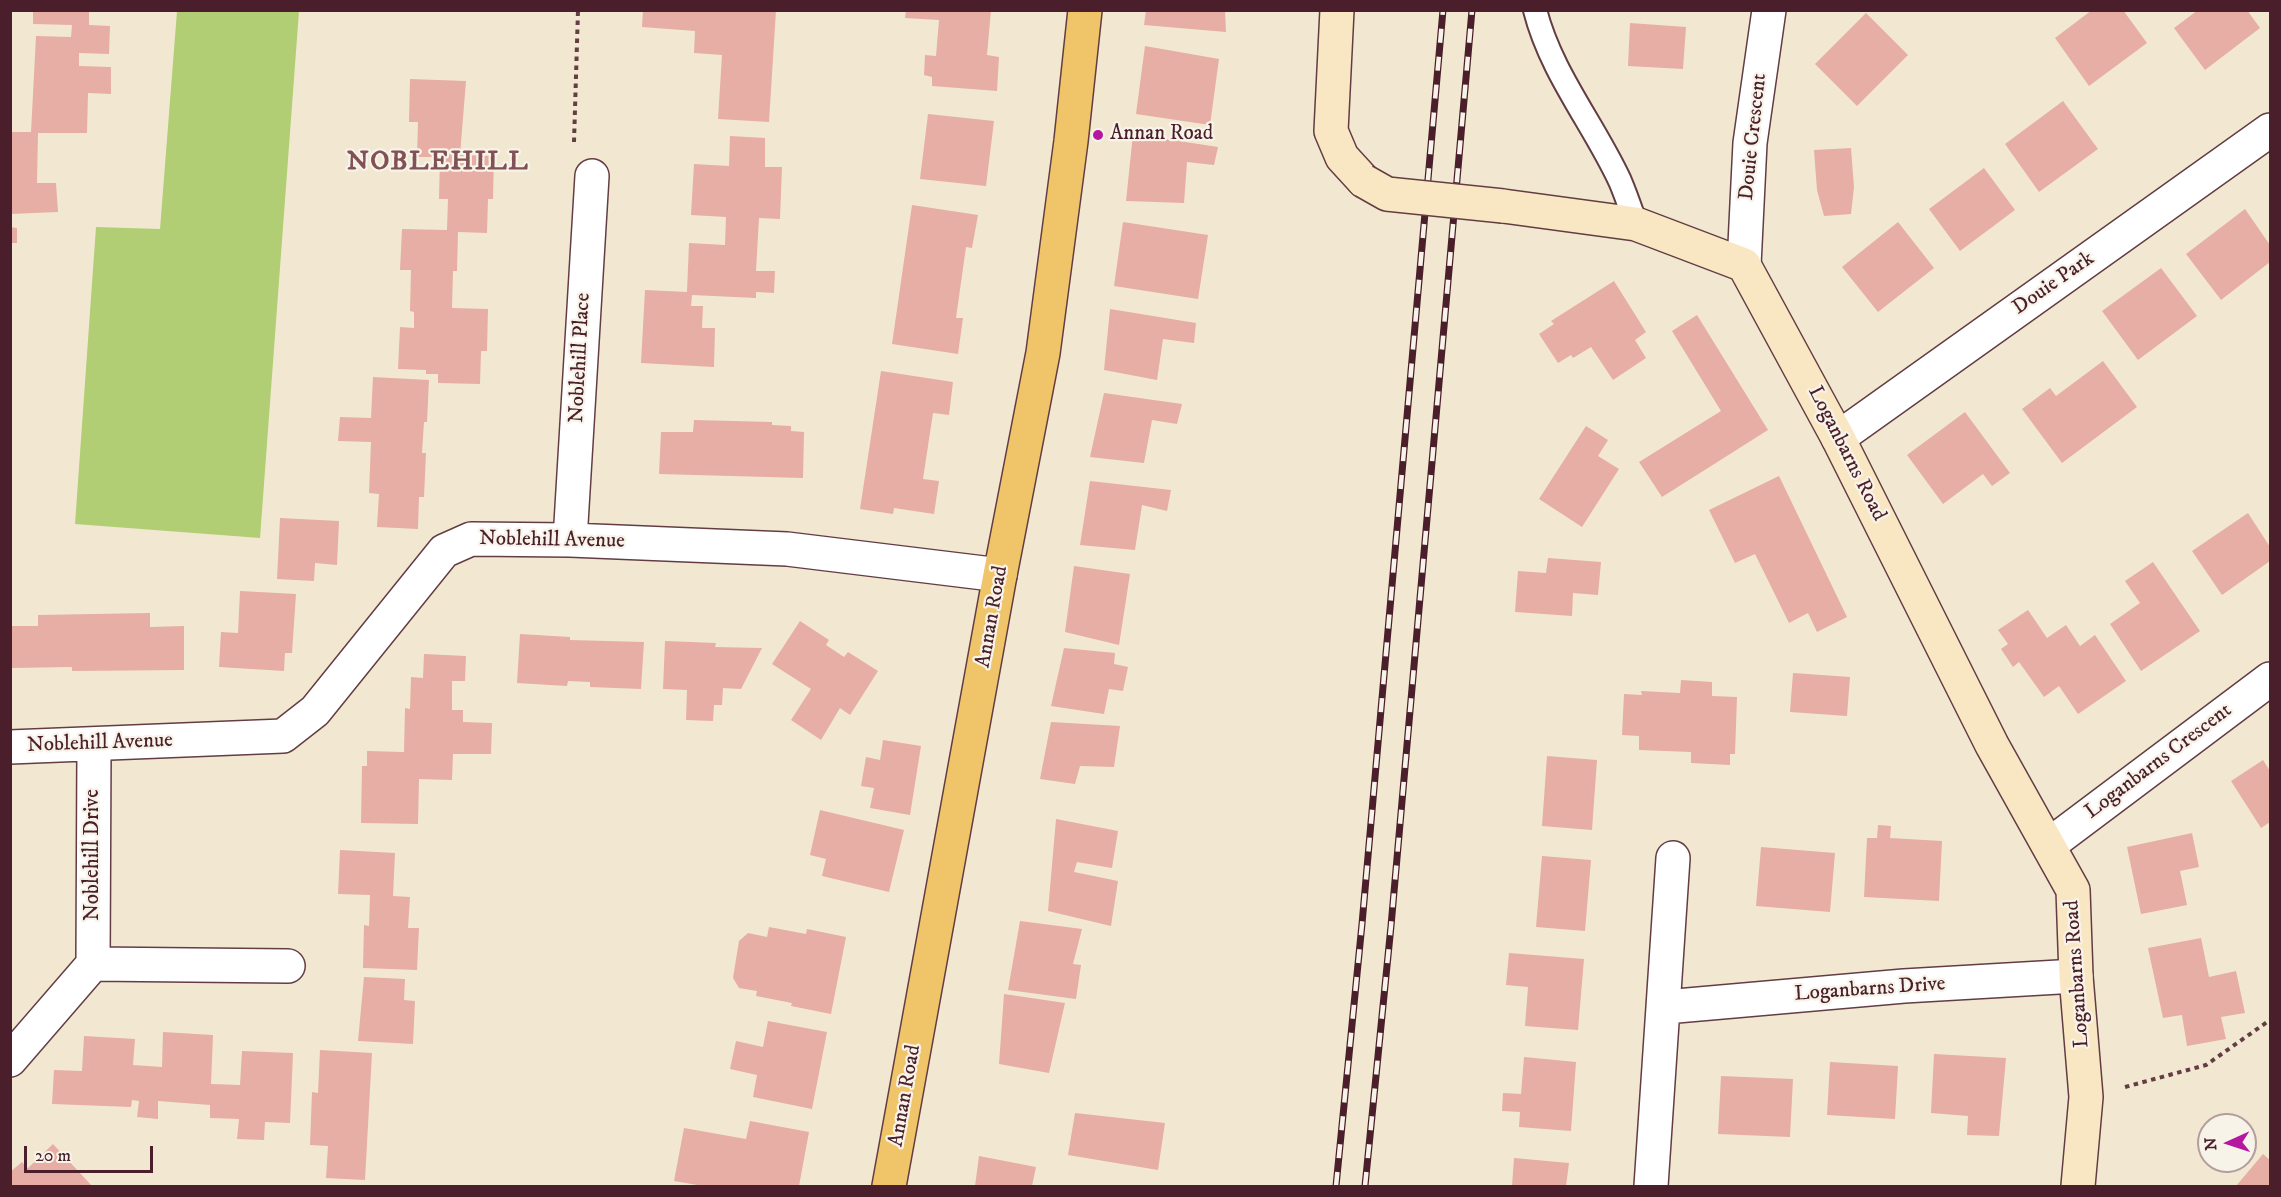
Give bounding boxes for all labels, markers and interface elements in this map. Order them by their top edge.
street label: Douie Crescent [1735,72,1773,202]
place label: Annan Road [1110,122,1213,148]
marker: Annan Road [1091,128,1105,142]
district label: NOBLEHILL [347,147,529,179]
street label: Douie Park [2008,247,2100,321]
street label: Noblehill Place [565,292,597,424]
street label: Loganbarns Road [1801,382,1891,526]
street label: Noblehill Avenue [479,527,625,555]
street label: Annan Road [972,564,1014,670]
street label: Loganbarns Crescent [2081,699,2237,825]
street label: Noblehill Avenue [27,729,173,759]
street label: Noblehill Drive [81,789,107,921]
street label: Loganbarns Road [2060,899,2096,1049]
street label: Loganbarns Drive [1794,972,1946,1008]
street label: Annan Road [885,1043,927,1149]
north arrow [2197,1113,2257,1173]
scale bar [27,1134,156,1172]
text: N [2201,1137,2221,1151]
text: 20 m [35,1145,71,1167]

